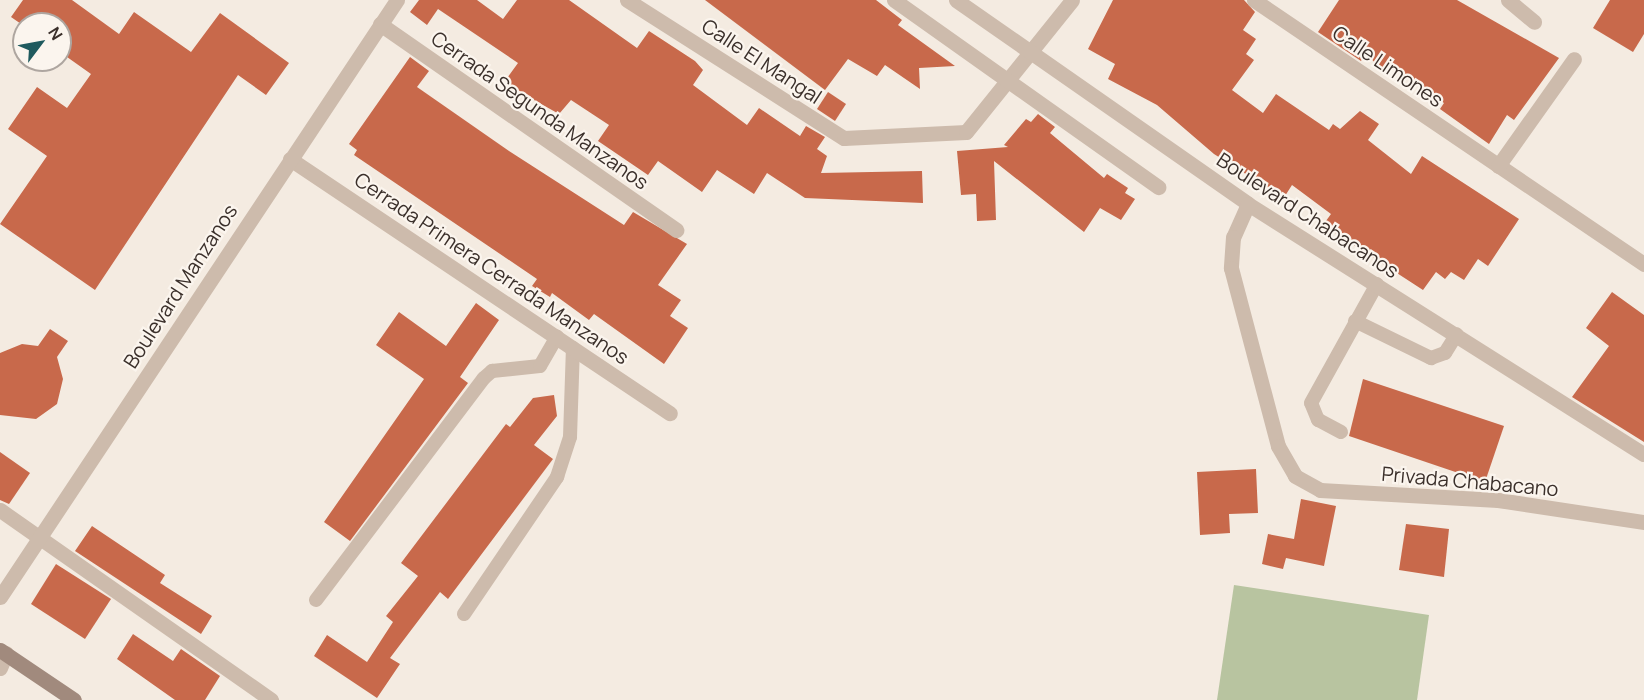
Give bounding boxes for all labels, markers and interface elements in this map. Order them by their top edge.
north arrow [12,12,72,72]
street label: Calle El Mangal [698,13,826,109]
street label: Calle Limones [1328,20,1448,112]
text: N [43,23,68,44]
street label: Cerrada Segunda Manzanos [427,26,653,194]
street label: Boulevard Chabacanos [1213,147,1403,283]
street label: Cerrada Primera Cerrada Manzanos [350,167,634,369]
street label: Boulevard Manzanos [118,200,242,372]
street label: Privada Chabacano [1380,461,1560,501]

